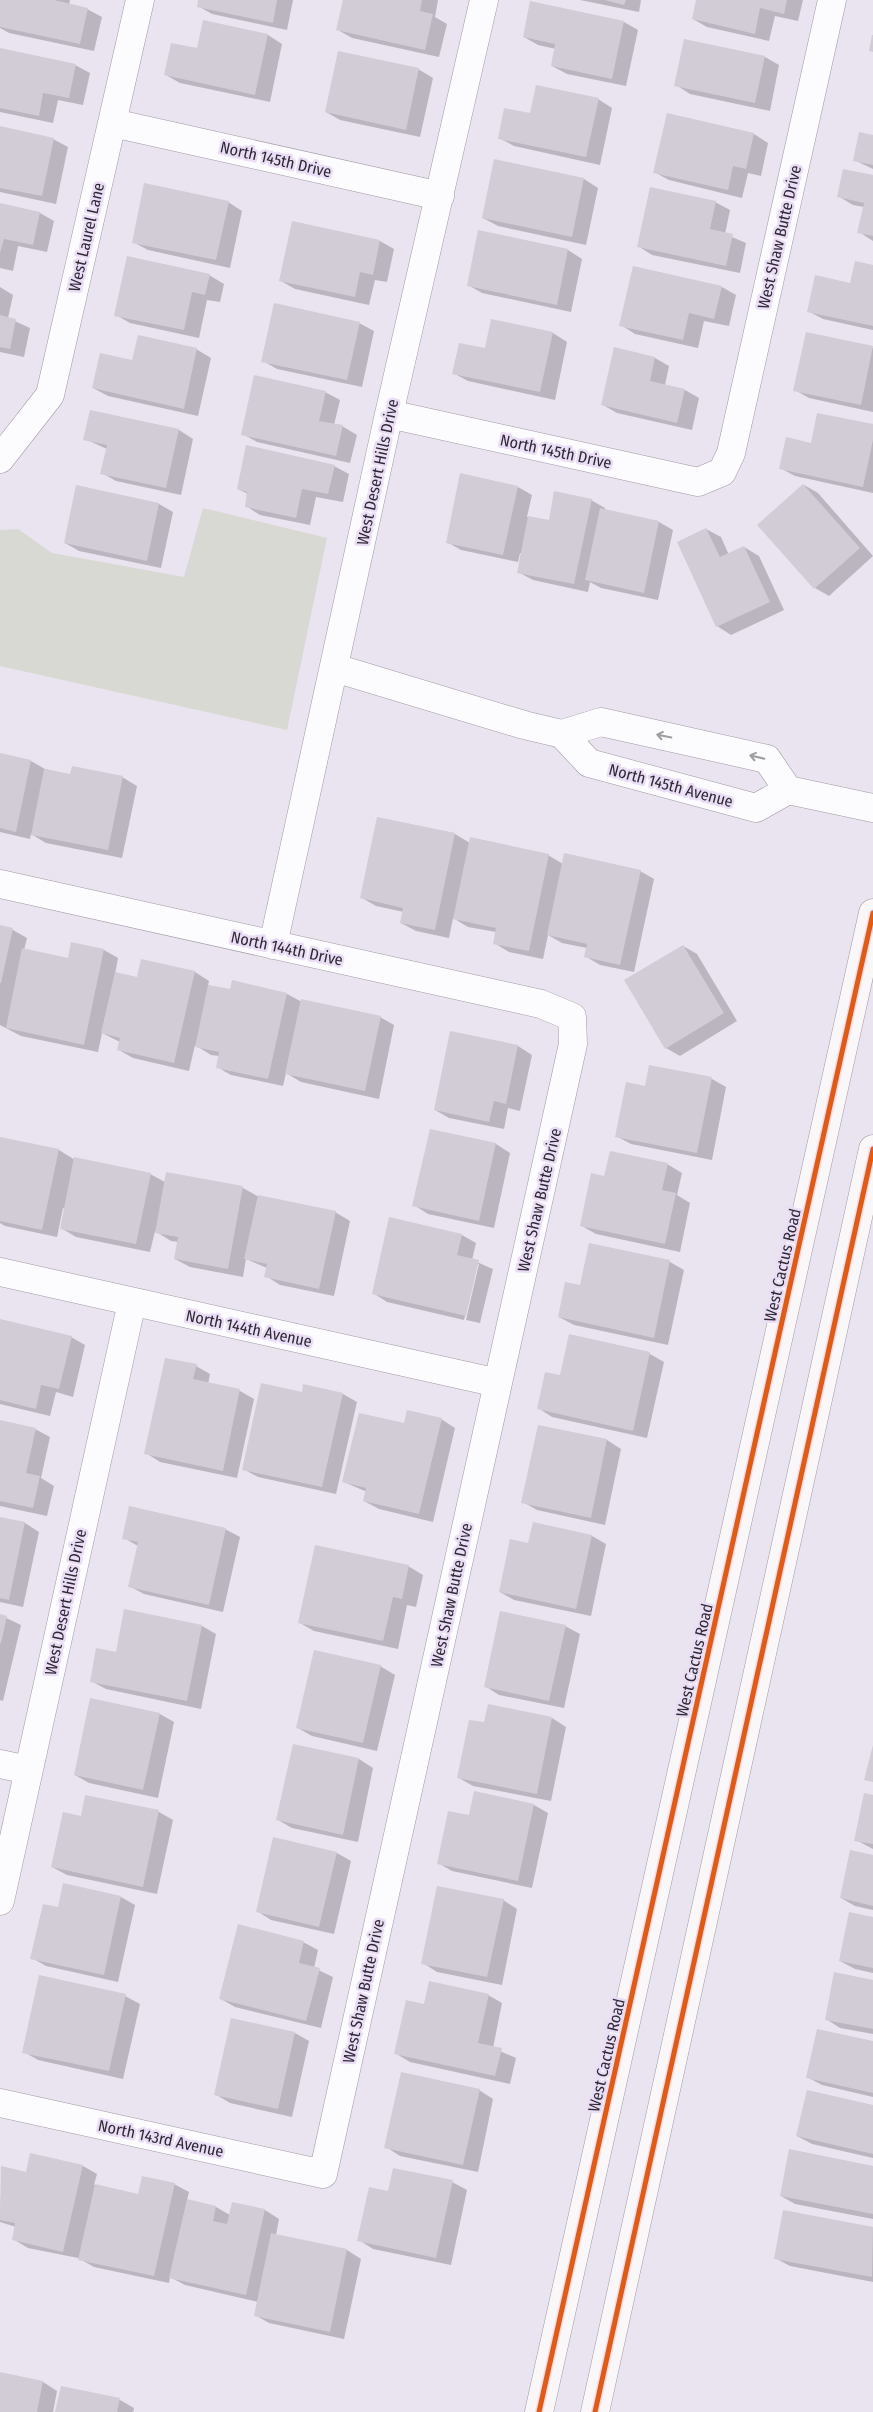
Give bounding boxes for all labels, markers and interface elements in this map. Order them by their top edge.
street label: North 145th Drive [218,137,333,182]
street label: West Shaw Butte Drive [754,163,805,311]
street label: West Laurel Lane [65,181,108,293]
street label: West Desert Hills Drive [353,397,402,547]
street label: North 145th Drive [498,430,613,473]
one-way arrow [656,731,672,740]
one-way arrow [750,752,766,761]
street label: North 145th Avenue [607,760,735,811]
street label: North 144th Drive [229,927,345,970]
street label: West Shaw Butte Drive [514,1126,565,1274]
street label: West Cactus Road [760,1207,805,1324]
street label: North 144th Avenue [184,1306,314,1351]
street label: West Shaw Butte Drive [427,1521,476,1669]
street label: West Desert Hills Drive [41,1527,90,1677]
street label: West Cactus Road [672,1602,717,1719]
street label: West Shaw Butte Drive [339,1917,388,2065]
street label: West Cactus Road [584,1997,629,2114]
street label: North 143rd Avenue [96,2116,225,2161]

